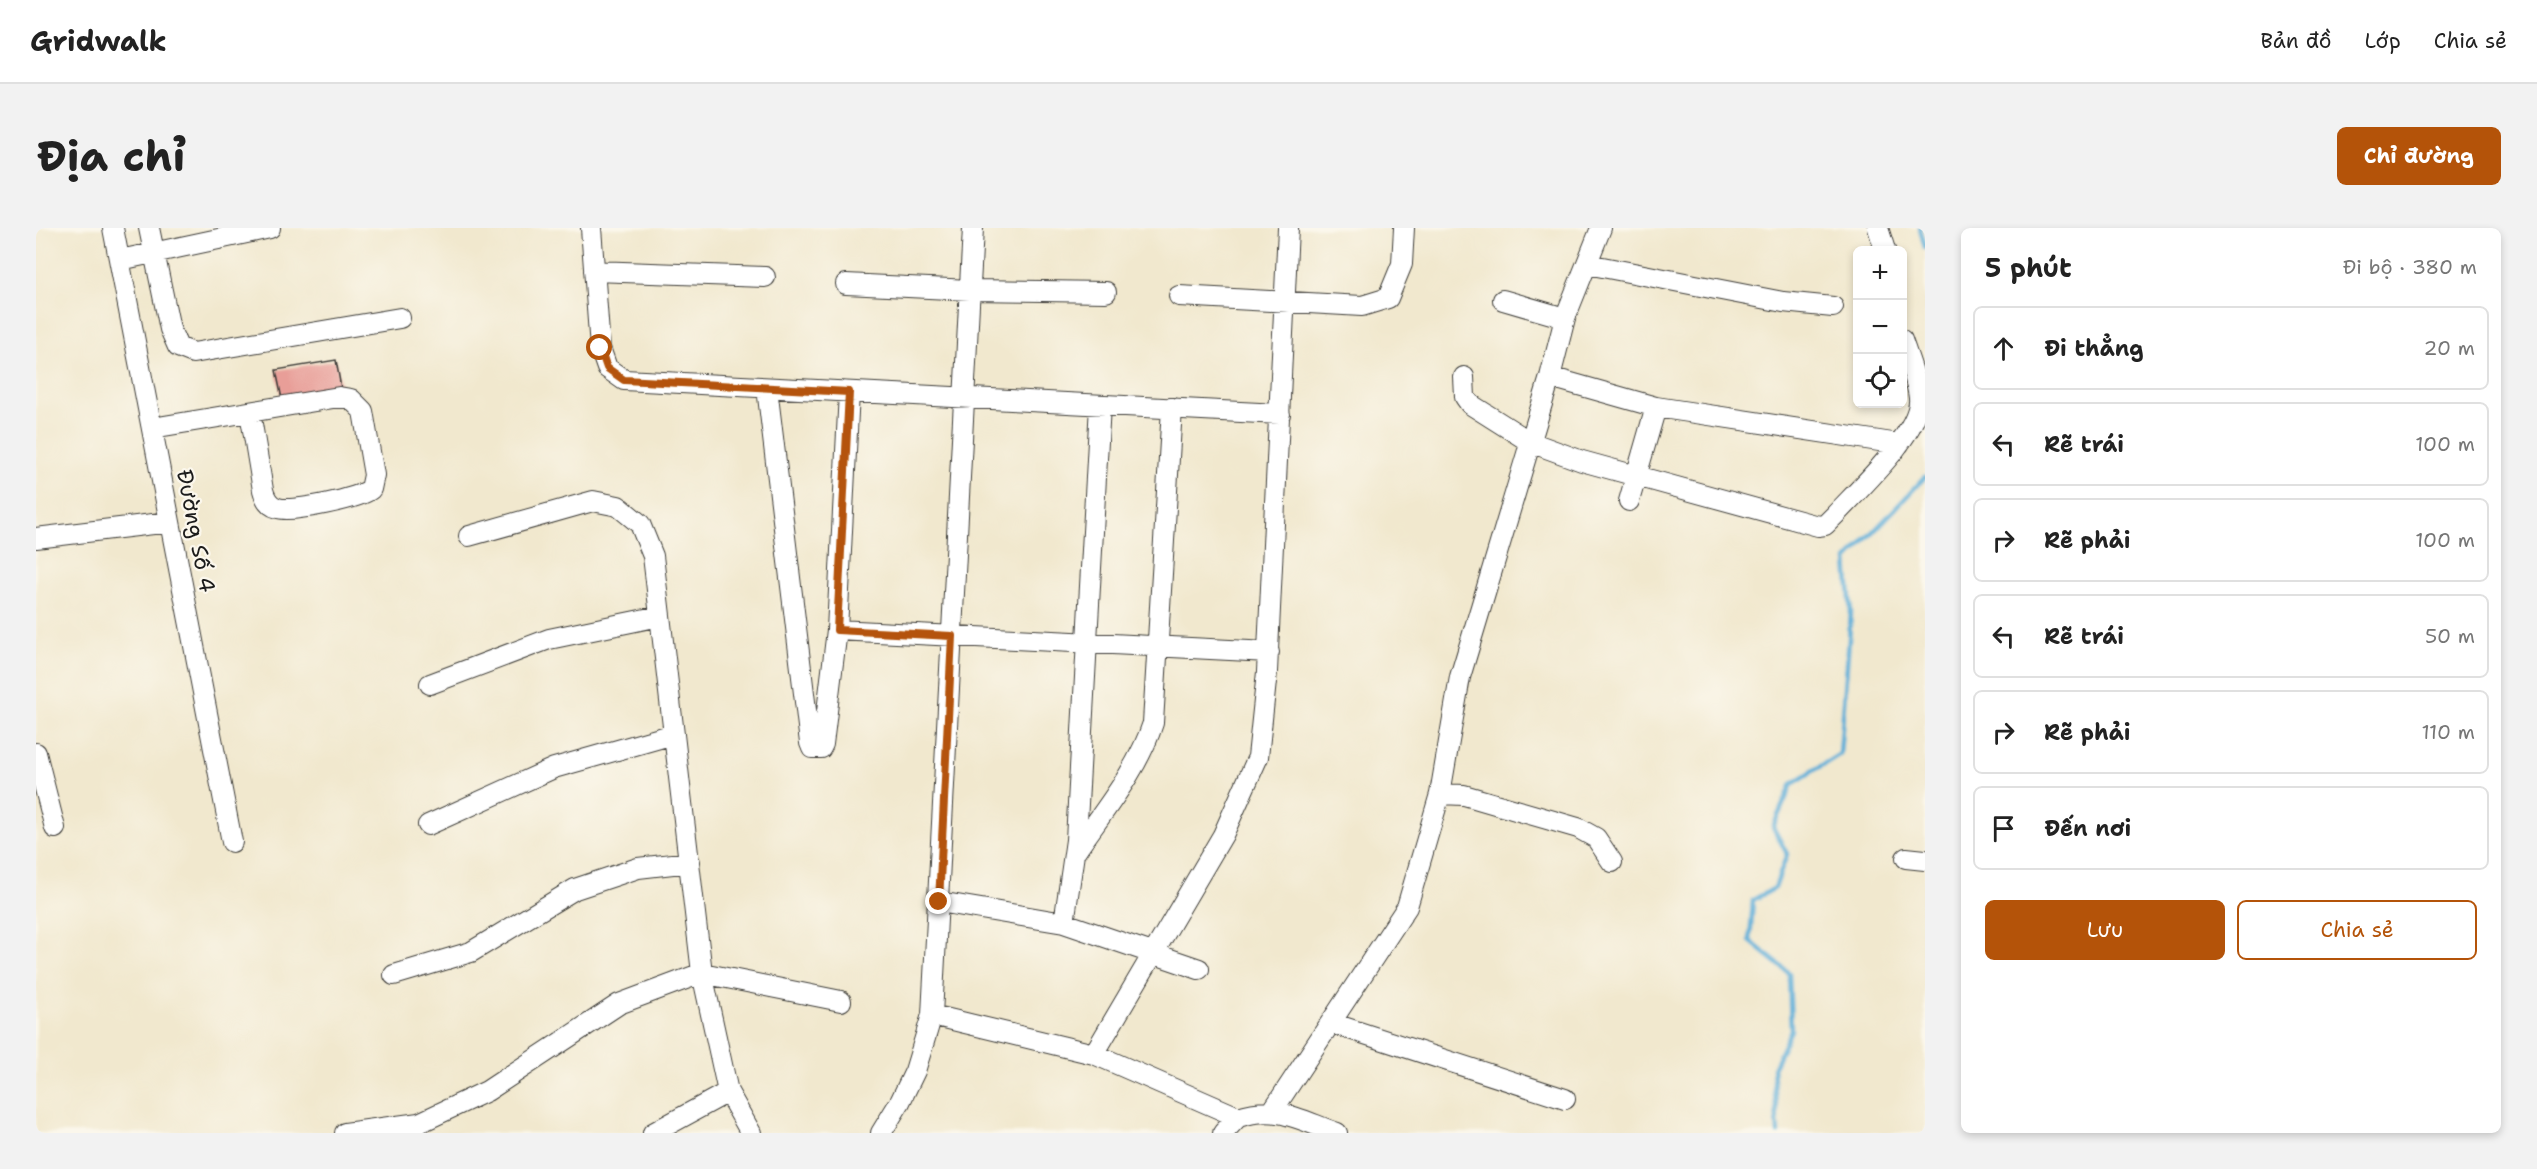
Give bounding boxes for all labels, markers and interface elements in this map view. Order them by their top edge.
text: Gridwalk [30,22,167,60]
text: Bản đồ [2261,27,2332,55]
text: Lớp [2365,27,2401,55]
text: Chia sẻ [2434,27,2507,55]
button: Chỉ đường [2337,127,2501,185]
text: Địa chỉ [36,128,185,184]
map controls [1853,246,1907,408]
button: + [1853,246,1907,300]
text: 5 phút [1985,250,2072,285]
text: Đi bộ · 380 m [2343,254,2477,280]
button: − [1853,300,1907,354]
icon: ahead [1987,332,2020,365]
route start [586,334,612,360]
text: Đi thẳng [2044,334,2144,363]
text: 20 m [2424,335,2475,361]
button: locate [1853,354,1907,408]
icon: left [1987,428,2020,461]
text: Rẽ trái [2044,430,2124,459]
text: 100 m [2415,431,2475,457]
street label: Đường Số 4 [170,467,222,595]
icon: right [1987,524,2020,557]
text: Rẽ phải [2044,526,2130,555]
text: 100 m [2415,527,2475,553]
icon: left [1987,620,2020,653]
text: Rẽ trái [2044,622,2124,651]
text: 50 m [2425,623,2475,649]
icon: right [1987,716,2020,749]
text: Rẽ phải [2044,718,2130,747]
text: 110 m [2421,719,2475,745]
icon: arrive [1987,812,2020,845]
text: Đến nơi [2044,814,2131,843]
route end [925,888,951,914]
button: Lưu [1985,900,2225,960]
button: Chia sẻ [2237,900,2477,960]

